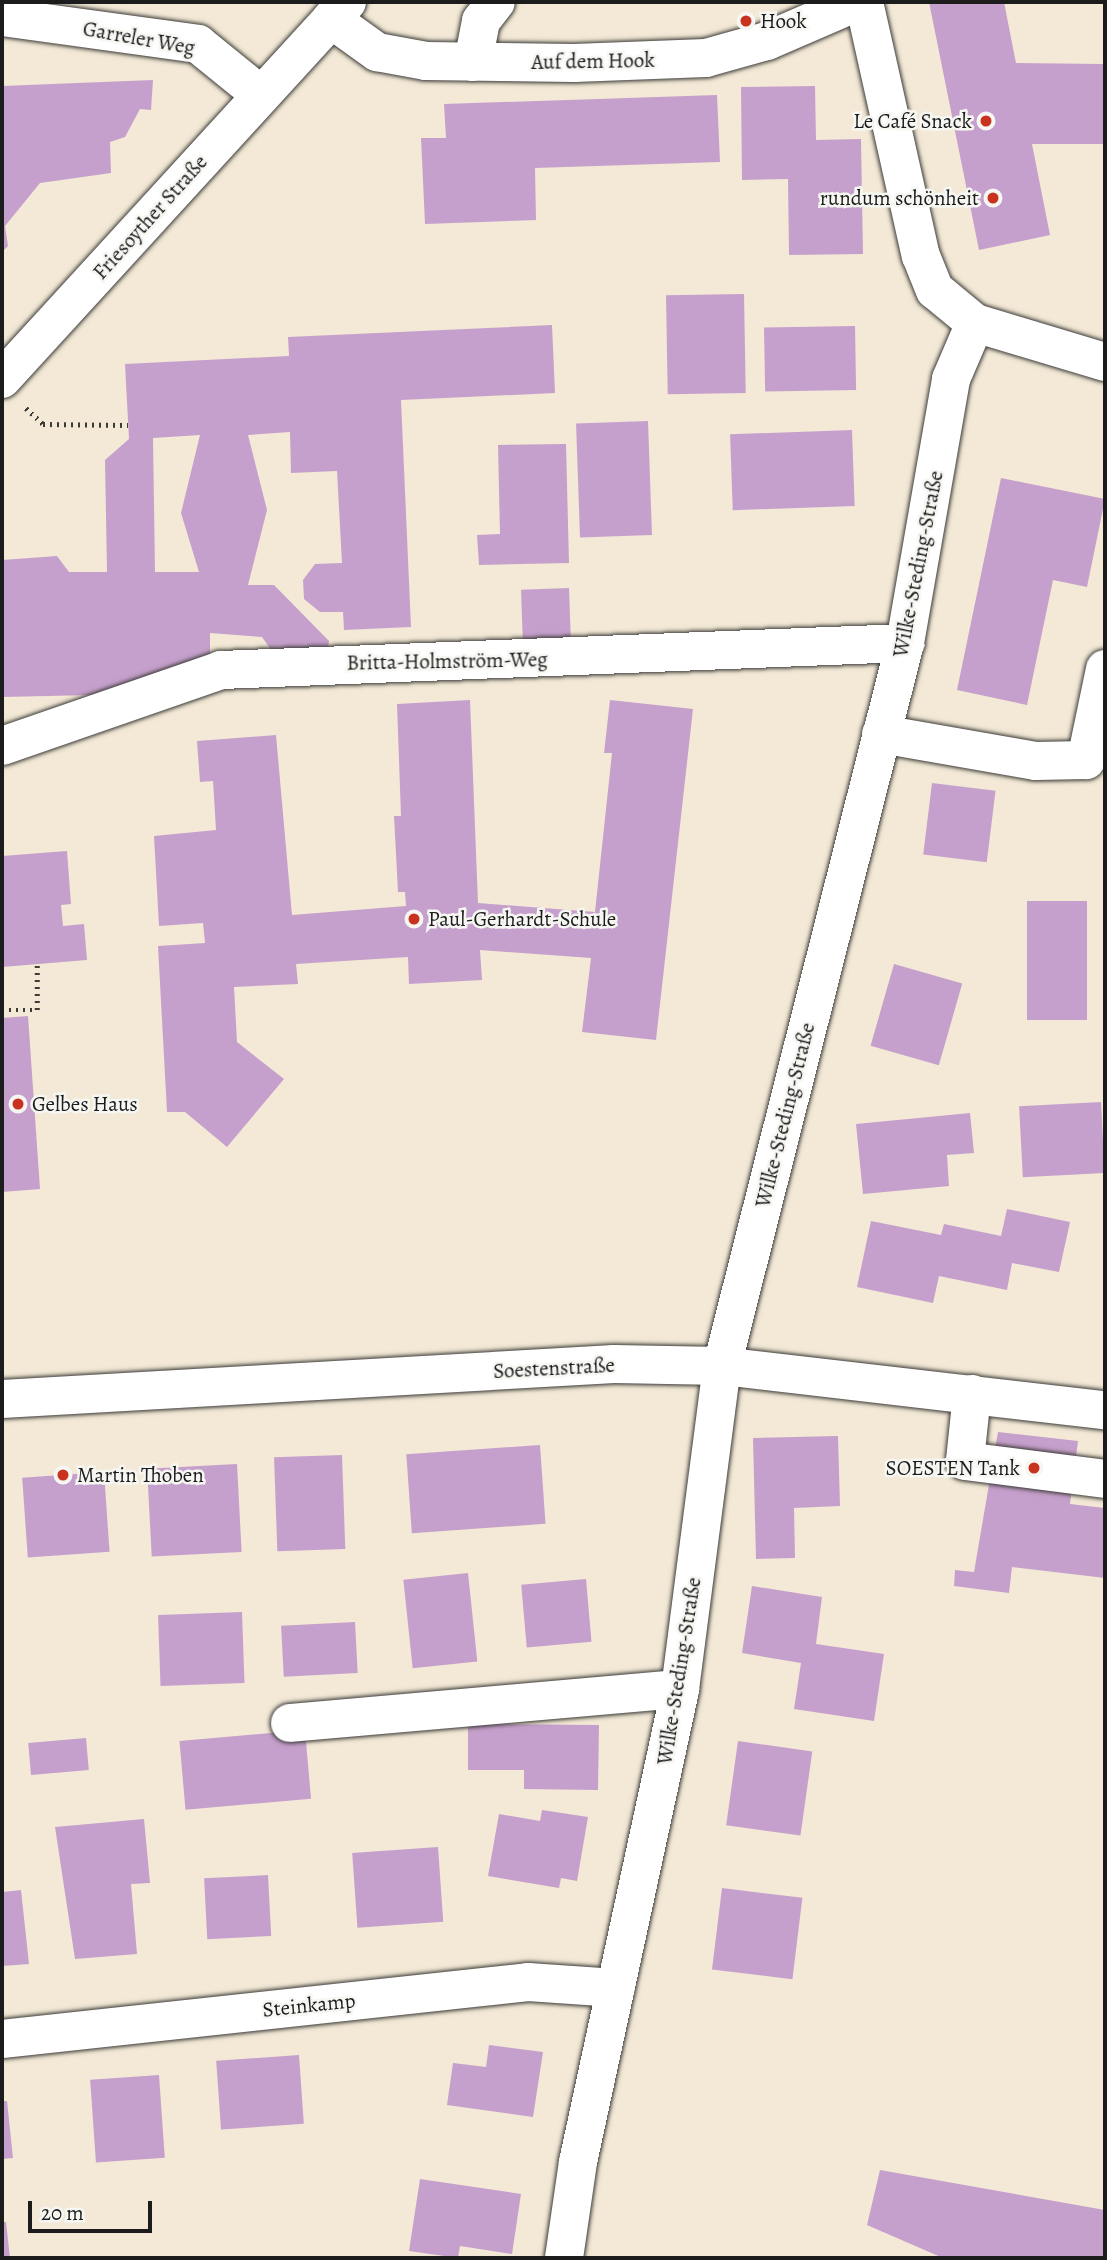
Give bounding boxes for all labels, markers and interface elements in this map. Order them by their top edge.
place label: Hook [760,8,807,34]
marker: Hook [738,13,754,29]
street label: Garreler Weg [81,16,197,60]
street label: Auf dem Hook [531,47,655,75]
place label: Le Café Snack [853,108,972,134]
marker: Le Café Snack [978,113,994,129]
street label: Friesoyther Straße [87,150,213,284]
place label: rundum schönheit [820,185,979,211]
marker: rundum schönheit [985,190,1001,206]
street label: Wilke-Steding-Straße [888,469,948,659]
street label: Britta-Holmström-Weg [346,647,548,675]
place label: Paul-Gerhardt-Schule [428,906,616,932]
marker: Paul-Gerhardt-Schule [406,911,422,927]
street label: Wilke-Steding-Straße [750,1020,820,1210]
place label: Gelbes Haus [32,1091,138,1117]
marker: Gelbes Haus [10,1096,26,1112]
street label: Soestenstraße [493,1352,615,1384]
place label: SOESTEN Tank [886,1455,1020,1481]
marker: SOESTEN Tank [1026,1460,1042,1476]
place label: Martin Thoben [77,1462,204,1488]
marker: Martin Thoben [55,1467,71,1483]
street label: Wilke-Steding-Straße [652,1576,706,1766]
street label: Steinkamp [261,1988,357,2022]
scale bar [32,2186,156,2230]
text: 20 m [41,2199,84,2227]

